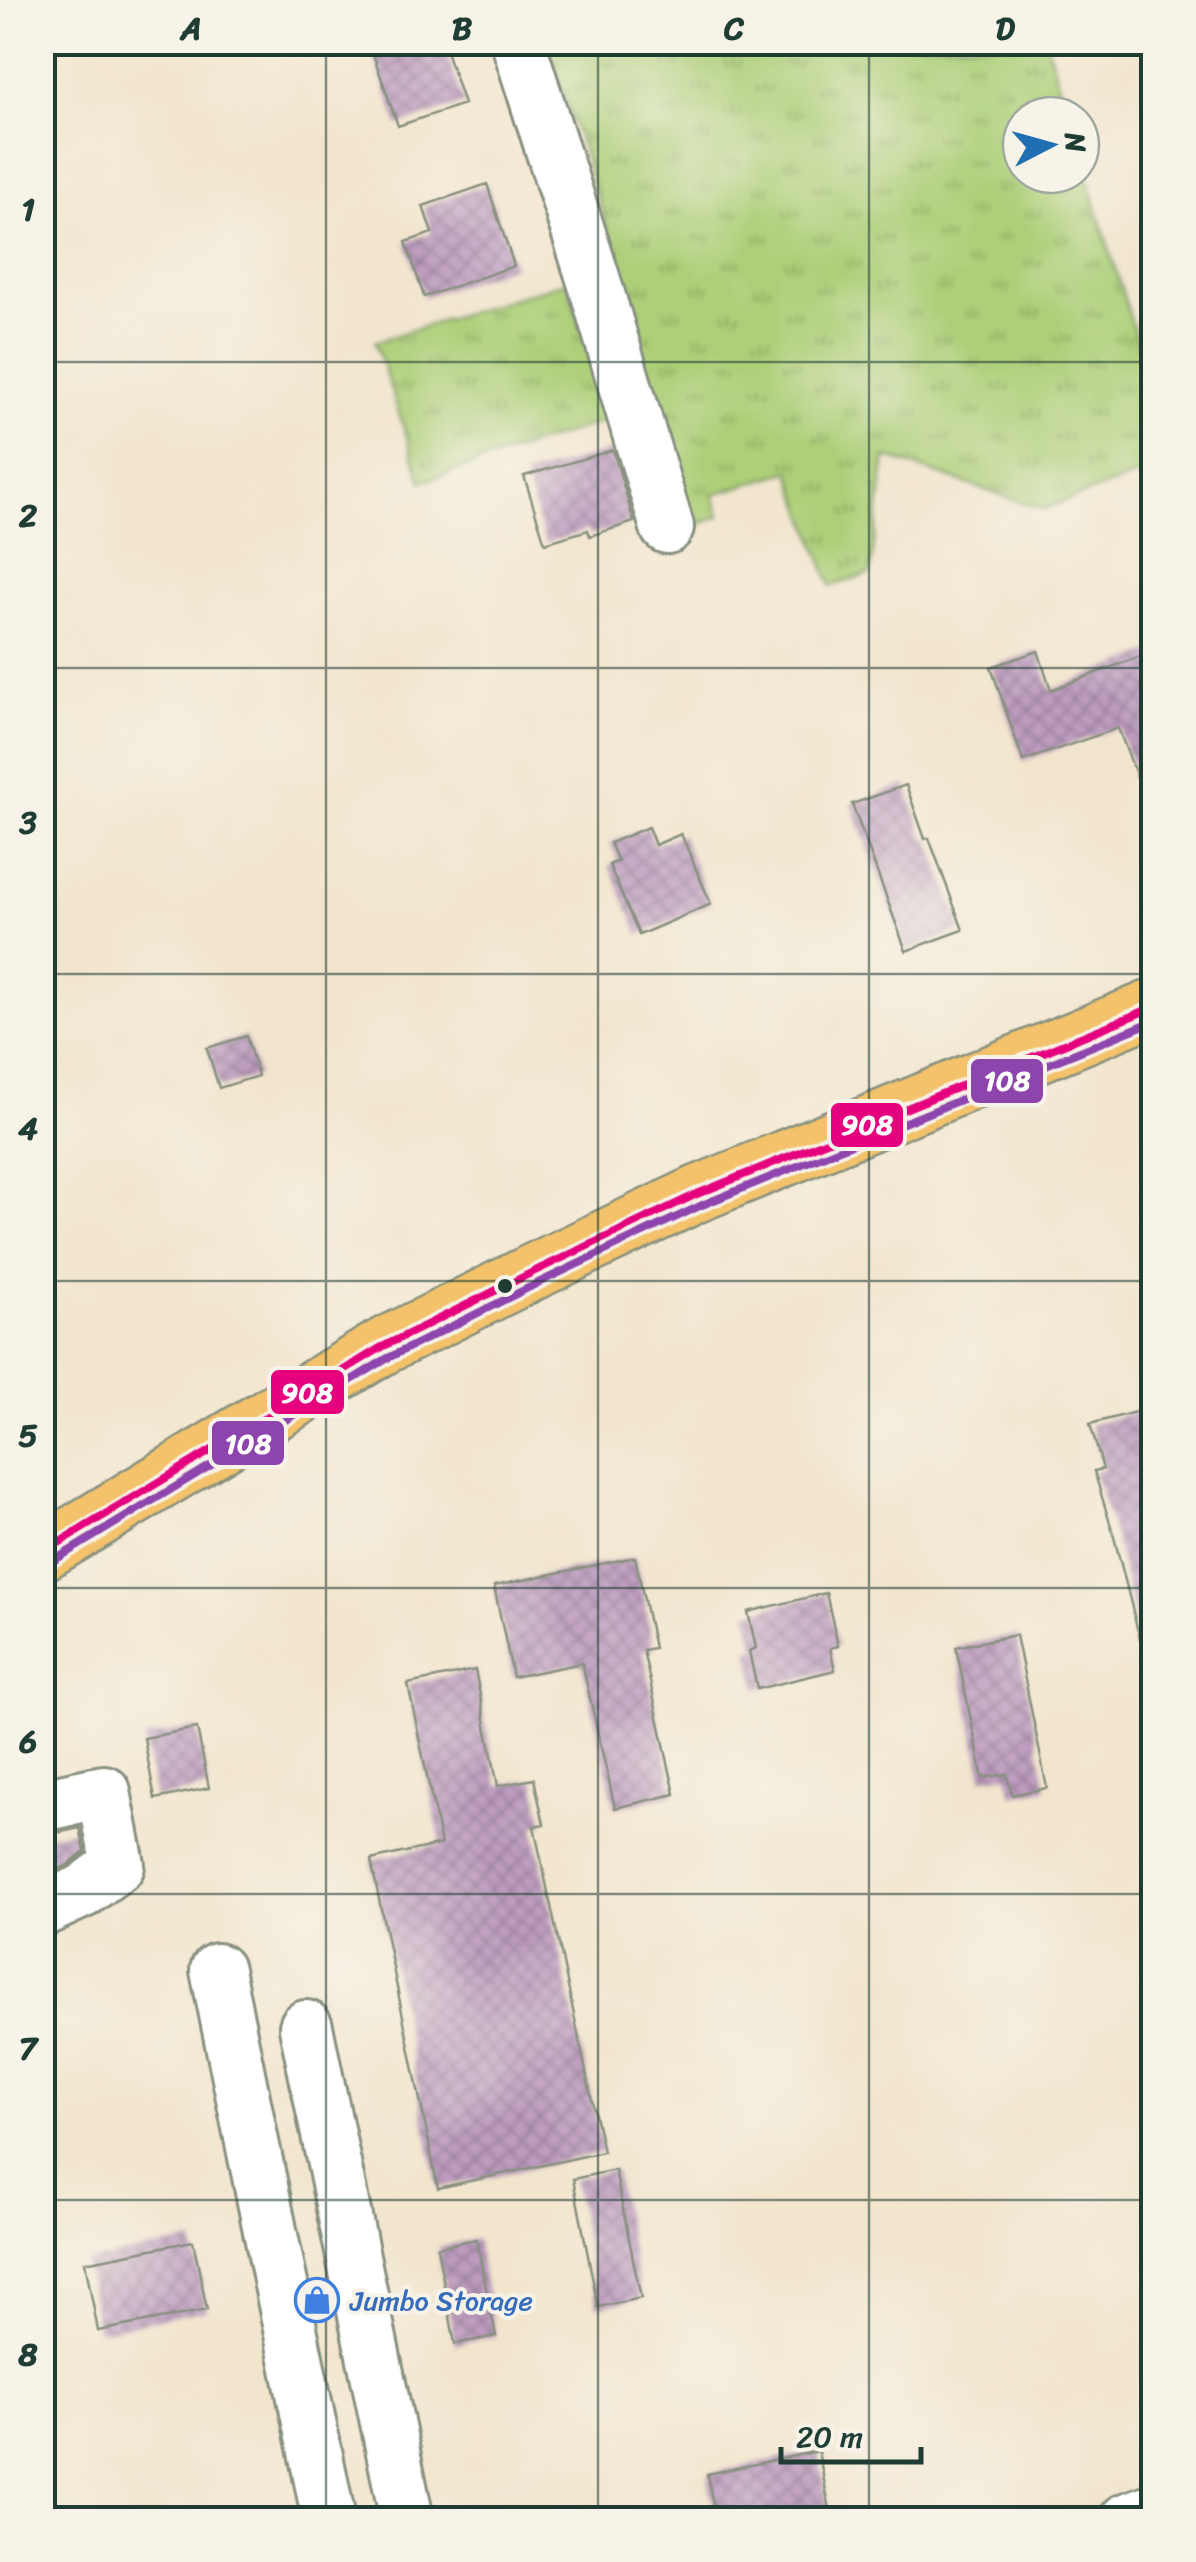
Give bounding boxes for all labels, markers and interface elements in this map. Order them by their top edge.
text: A [179,0,202,57]
text: B [452,0,472,57]
text: C [723,0,745,57]
text: D [995,0,1015,57]
north arrow [1001,95,1101,195]
text: N [1050,129,1101,155]
text: 1 [21,181,35,238]
text: 2 [19,487,38,544]
text: 3 [18,794,37,851]
text: 108 [984,1056,1030,1105]
line badge: 108 [969,1057,1045,1105]
text: 4 [18,1100,38,1157]
text: 908 [841,1100,893,1149]
line badge: 908 [829,1101,905,1149]
unlabelled marker [495,1276,515,1296]
line badge: 908 [269,1368,346,1416]
text: 908 [281,1368,333,1417]
text: 5 [18,1407,38,1464]
line badge: 108 [210,1419,286,1467]
text: 108 [225,1419,271,1468]
text: 6 [19,1713,37,1770]
text: 7 [19,2020,40,2077]
place label: Jumbo Storage [349,2276,533,2325]
shop icon: Jumbo Storage [294,2277,340,2323]
text: 8 [17,2326,38,2383]
scale bar [781,2402,921,2464]
text: 20 m [796,2410,863,2464]

